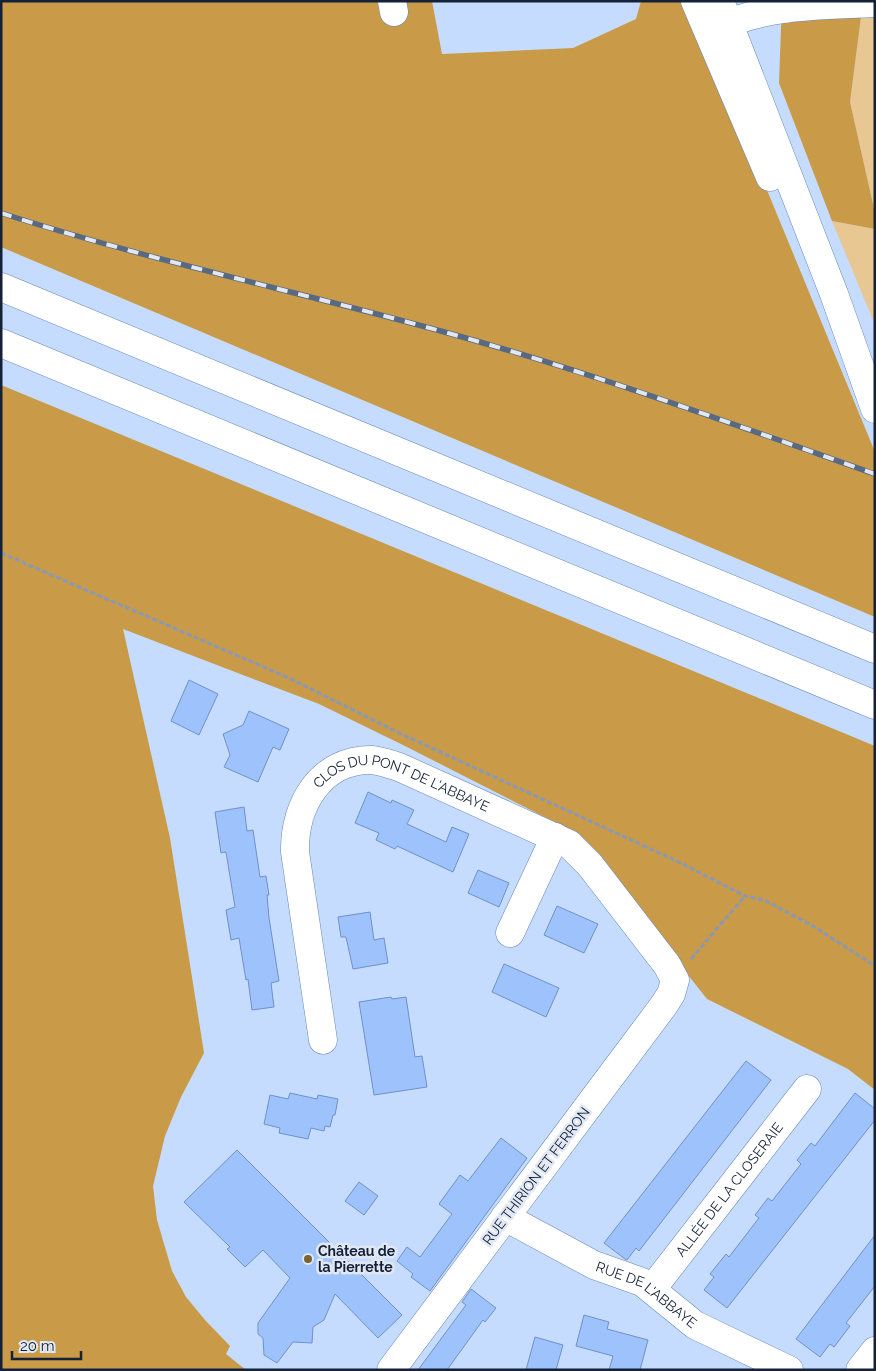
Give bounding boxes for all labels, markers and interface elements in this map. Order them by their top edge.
street label: CLOS DU PONT DE L'ABBAYE [310,752,492,815]
street label: RUE THIRION ET FERRON [479,1104,593,1248]
street label: ALLÉE DE LA CLOSERAIE [672,1119,786,1259]
place label: Château de la Pierrette [318,1243,396,1275]
marker: Château de la Pierrette [302,1253,314,1265]
street label: RUE DE L'ABBAYE [594,1258,700,1331]
scale bar [12,1328,81,1360]
text: 20 m [20,1337,55,1355]

